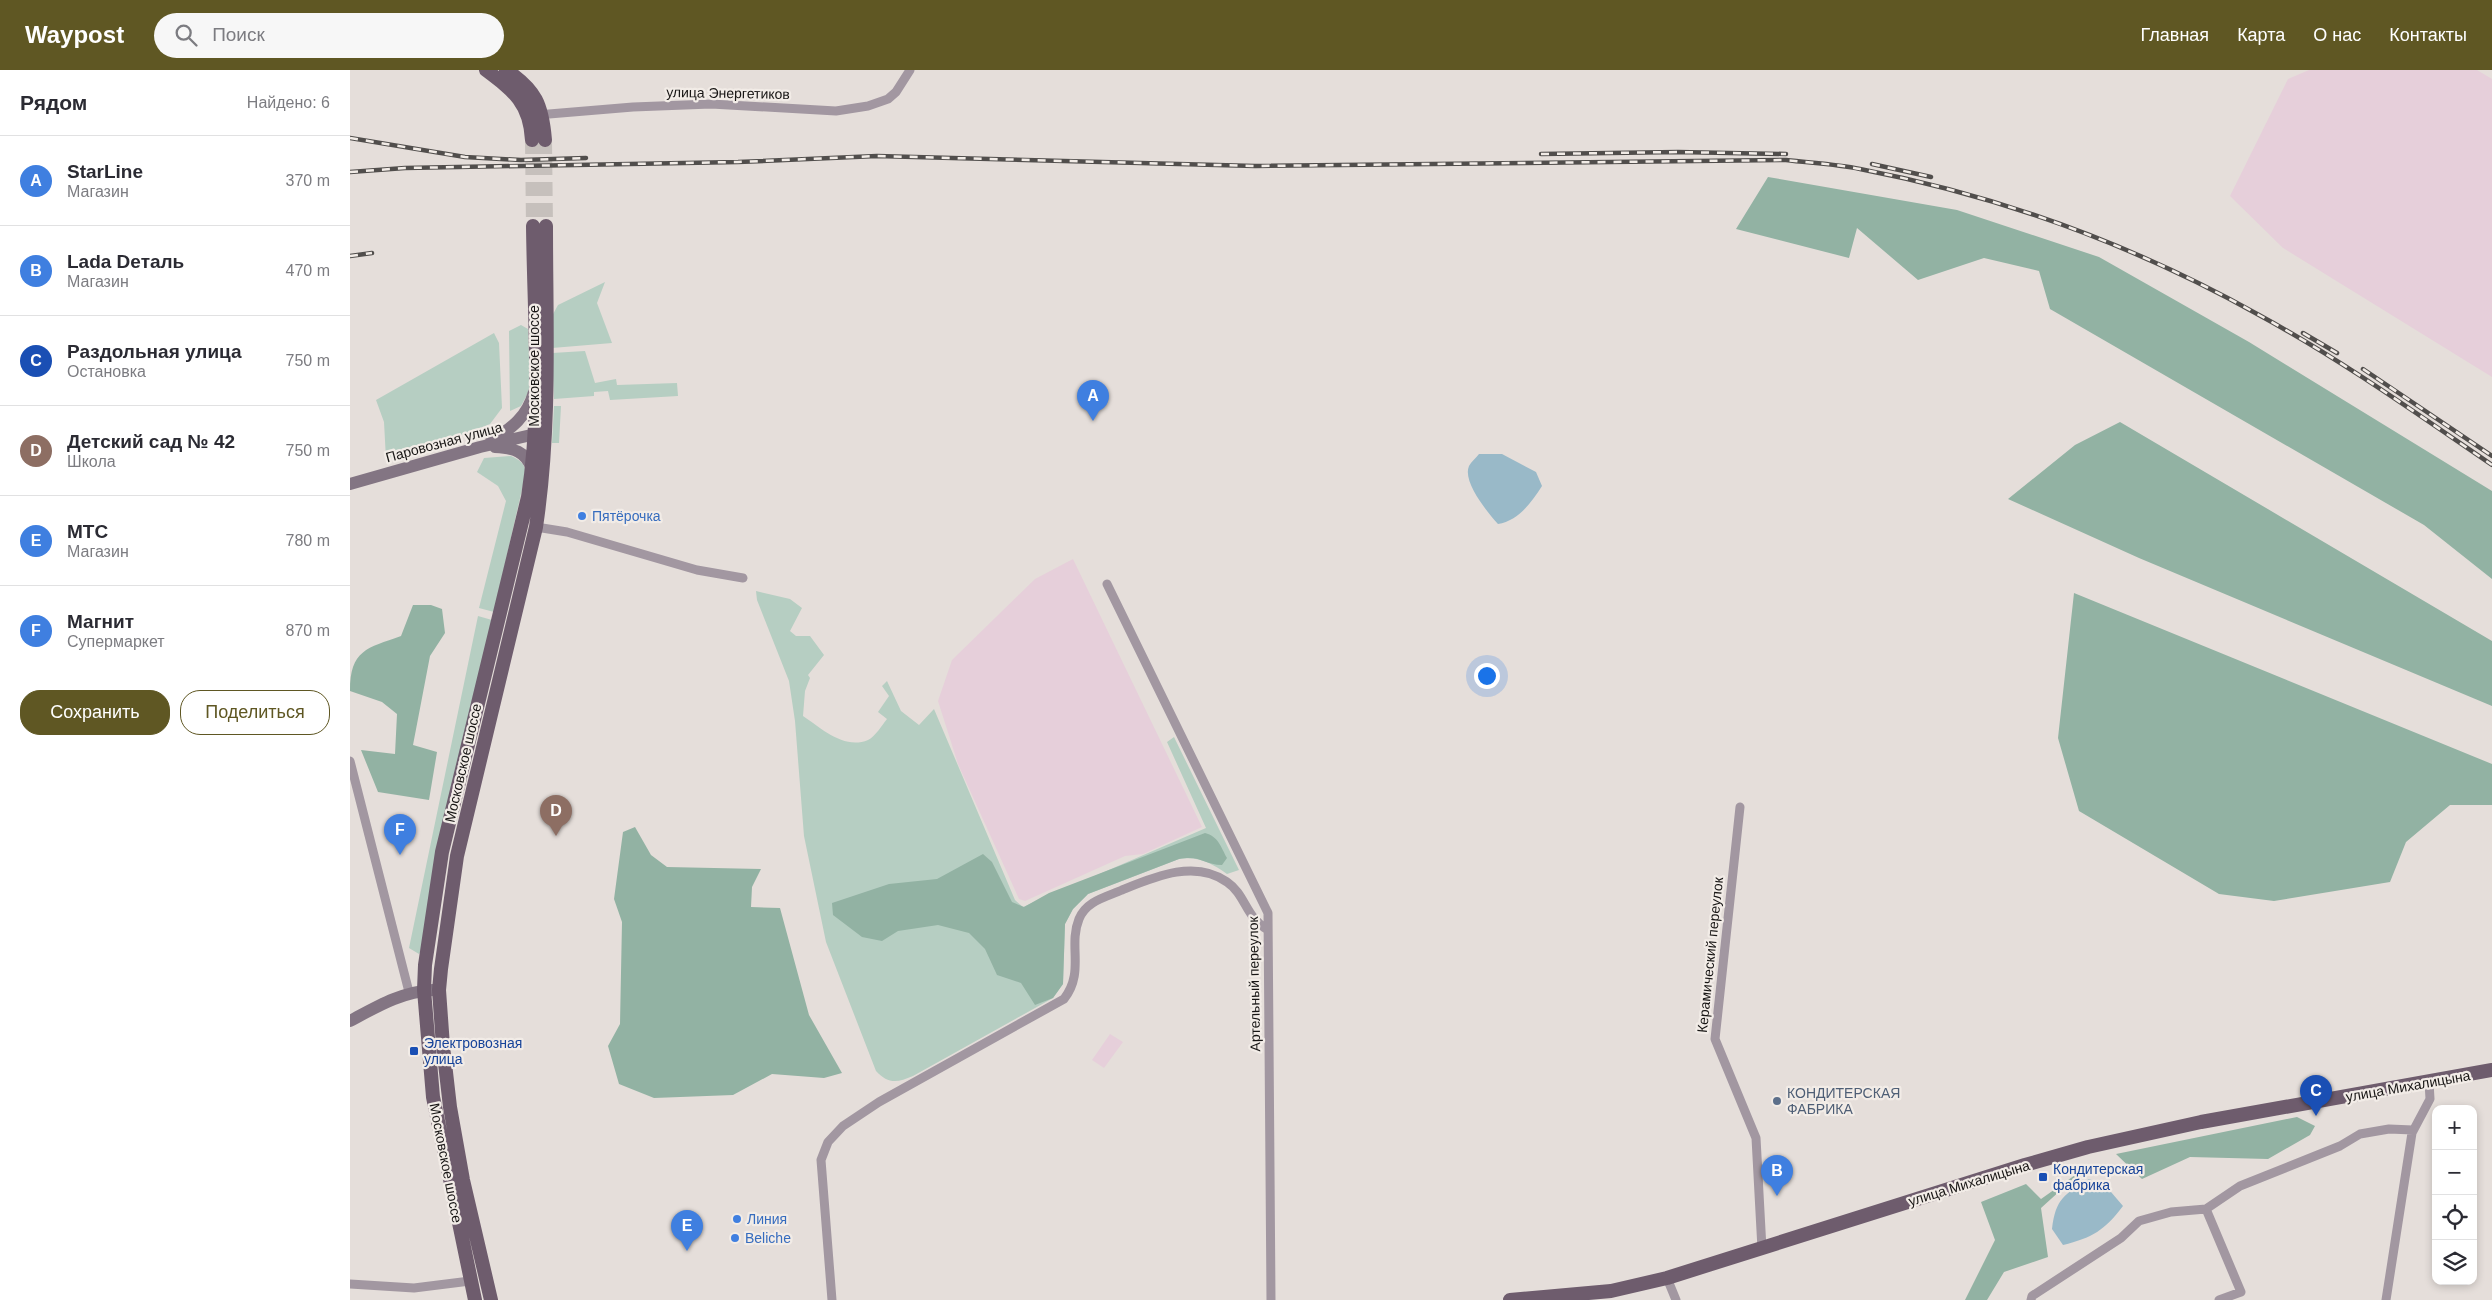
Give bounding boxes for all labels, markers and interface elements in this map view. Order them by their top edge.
search box [154,13,504,58]
text: Waypost [25,21,124,48]
icon: search [172,21,200,49]
text: Поиск [212,24,265,45]
text: Главная [2141,25,2209,45]
text: Карта [2237,25,2285,45]
text: О нас [2313,25,2361,45]
text: Контакты [2389,25,2467,45]
street label: улица Энергетиков [666,84,790,102]
text: Рядом [20,91,87,114]
text: Найдено: 6 [247,94,330,111]
text: StarLine [67,161,143,182]
text: A [30,172,42,189]
text: 370 m [286,172,330,189]
text: Магазин [67,183,129,200]
text: Lada Dеталь [67,251,184,272]
text: B [30,262,42,279]
text: 470 m [286,262,330,279]
text: Магазин [67,273,129,290]
street label: Московское шоссе [526,305,542,427]
text: Раздольная улица [67,341,242,362]
text: C [30,352,42,369]
text: 750 m [286,352,330,369]
text: Остановка [67,363,146,380]
pin: A [1077,380,1109,421]
street label: Паровозная улица [384,419,504,465]
text: Детский сад № 42 [67,431,235,452]
text: D [30,442,42,459]
text: 750 m [286,442,330,459]
text: Школа [67,453,116,470]
place label: Пятёрочка [592,508,661,524]
marker: Пятёрочка [576,510,588,522]
text: МТС [67,521,108,542]
text: E [31,532,41,549]
text: 780 m [286,532,330,549]
text: Магазин [67,543,129,560]
text: Магнит [67,611,134,632]
text: F [31,622,41,639]
text: 870 m [286,622,330,639]
text: Супермаркет [67,633,165,650]
your location [1474,663,1500,689]
button: Сохранить [20,690,170,735]
button: Поделиться [180,690,330,735]
street label: Московское шоссе [442,702,485,824]
pin: D [540,795,572,836]
pin: F [384,814,416,855]
street label: Керамический переулок [1694,876,1726,1034]
street label: Артельный переулок [1245,915,1263,1052]
place label: Электровозная улица [424,1035,522,1067]
marker: Электровозная улица [408,1045,420,1057]
street label: улица Михалицына [2345,1067,2472,1105]
pin: C [2300,1075,2332,1116]
place label: КОНДИТЕРСКАЯ ФАБРИКА [1787,1085,1900,1117]
marker: КОНДИТЕРСКАЯ ФАБРИКА [1771,1095,1783,1107]
street label: Московское шоссе [427,1102,465,1224]
map controls [2432,1105,2477,1285]
button: + [2432,1105,2477,1150]
button: − [2432,1150,2477,1195]
pin: B [1761,1155,1793,1196]
street label: улица Михалицына [1906,1157,2032,1209]
place label: Кондитерская фабрика [2053,1161,2143,1193]
marker: Кондитерская фабрика [2037,1171,2049,1183]
button: locate [2432,1195,2477,1240]
pin: E [671,1210,703,1251]
place label: Линия [747,1211,787,1227]
marker: Линия [731,1213,743,1225]
place label: Beliche [745,1230,791,1246]
marker: Beliche [729,1232,741,1244]
button: layers [2432,1240,2477,1285]

